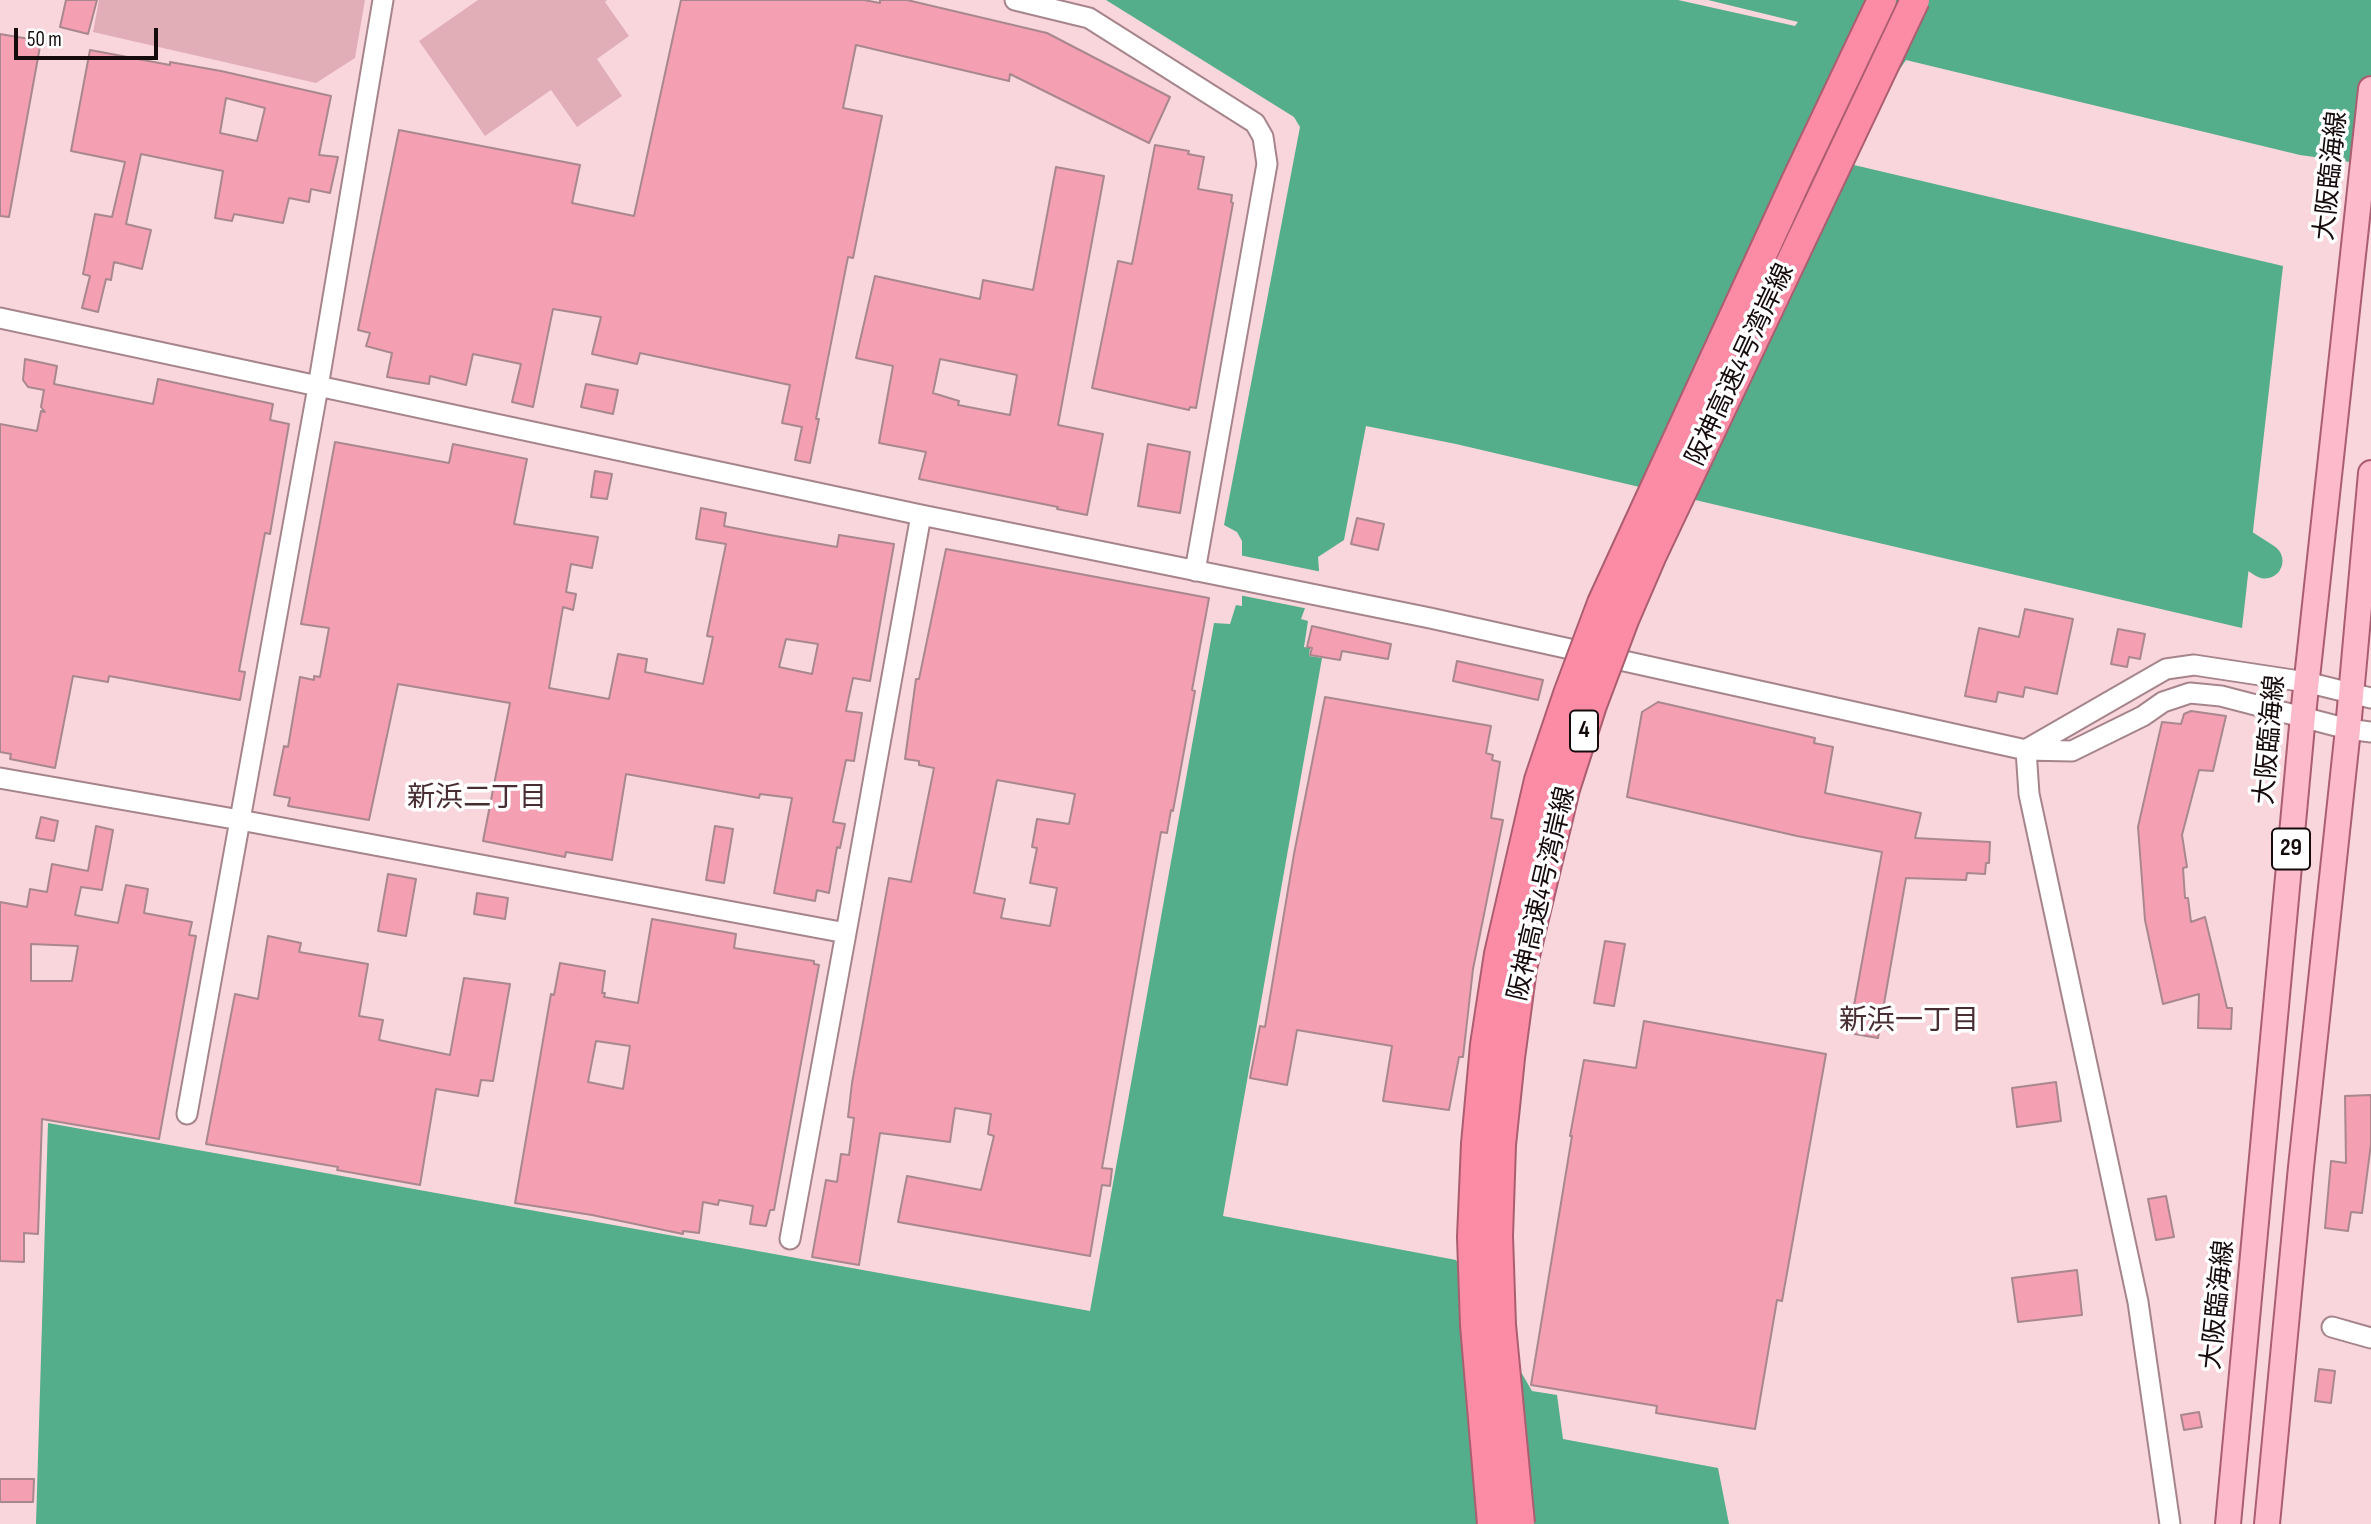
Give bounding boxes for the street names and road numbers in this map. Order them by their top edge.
street label: 大阪臨海線 [2310,110,2354,242]
street label: 阪神高速4号湾岸線 [1681,259,1801,471]
street label: 大阪臨海線 [2250,674,2292,806]
road number: 4 [1570,710,1598,752]
street label: 阪神高速4号湾岸線 [1503,784,1583,1004]
road number: 29 [2272,828,2310,870]
street label: 大阪臨海線 [2197,1239,2241,1371]

